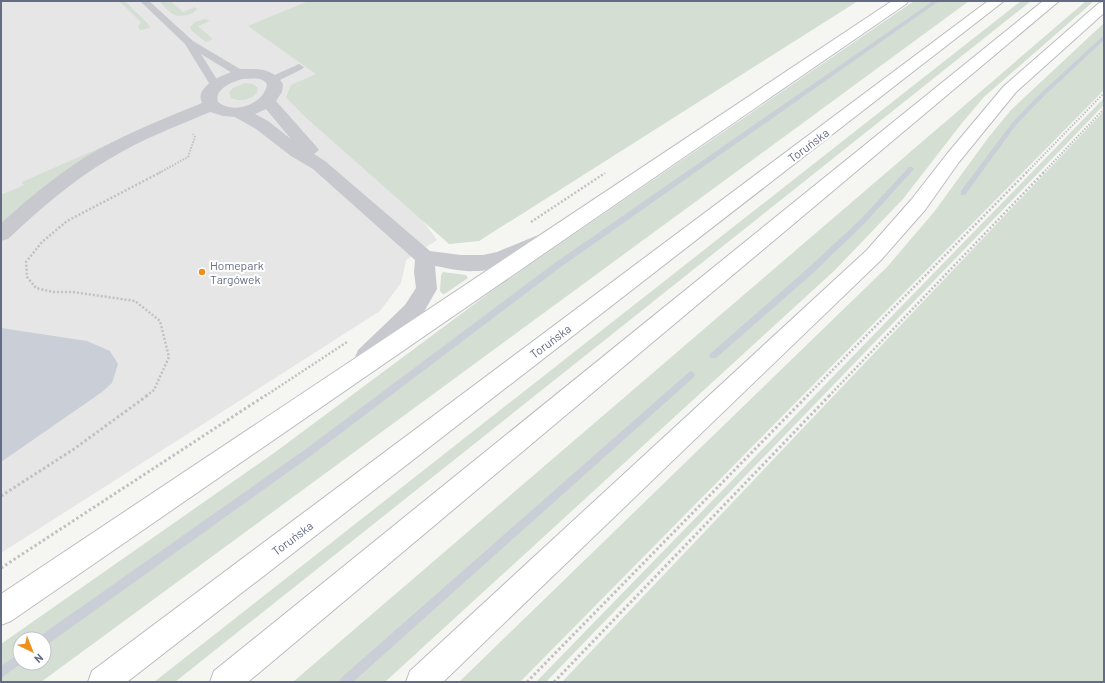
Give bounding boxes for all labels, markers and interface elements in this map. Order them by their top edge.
street label: Toruńska [785,125,831,165]
place label: Homepark Targówek [210,258,264,286]
marker: Homepark Targówek [197,267,207,277]
street label: Toruńska [527,321,573,361]
street label: Toruńska [269,518,315,558]
north arrow [12,631,52,671]
text: N [32,651,46,666]

